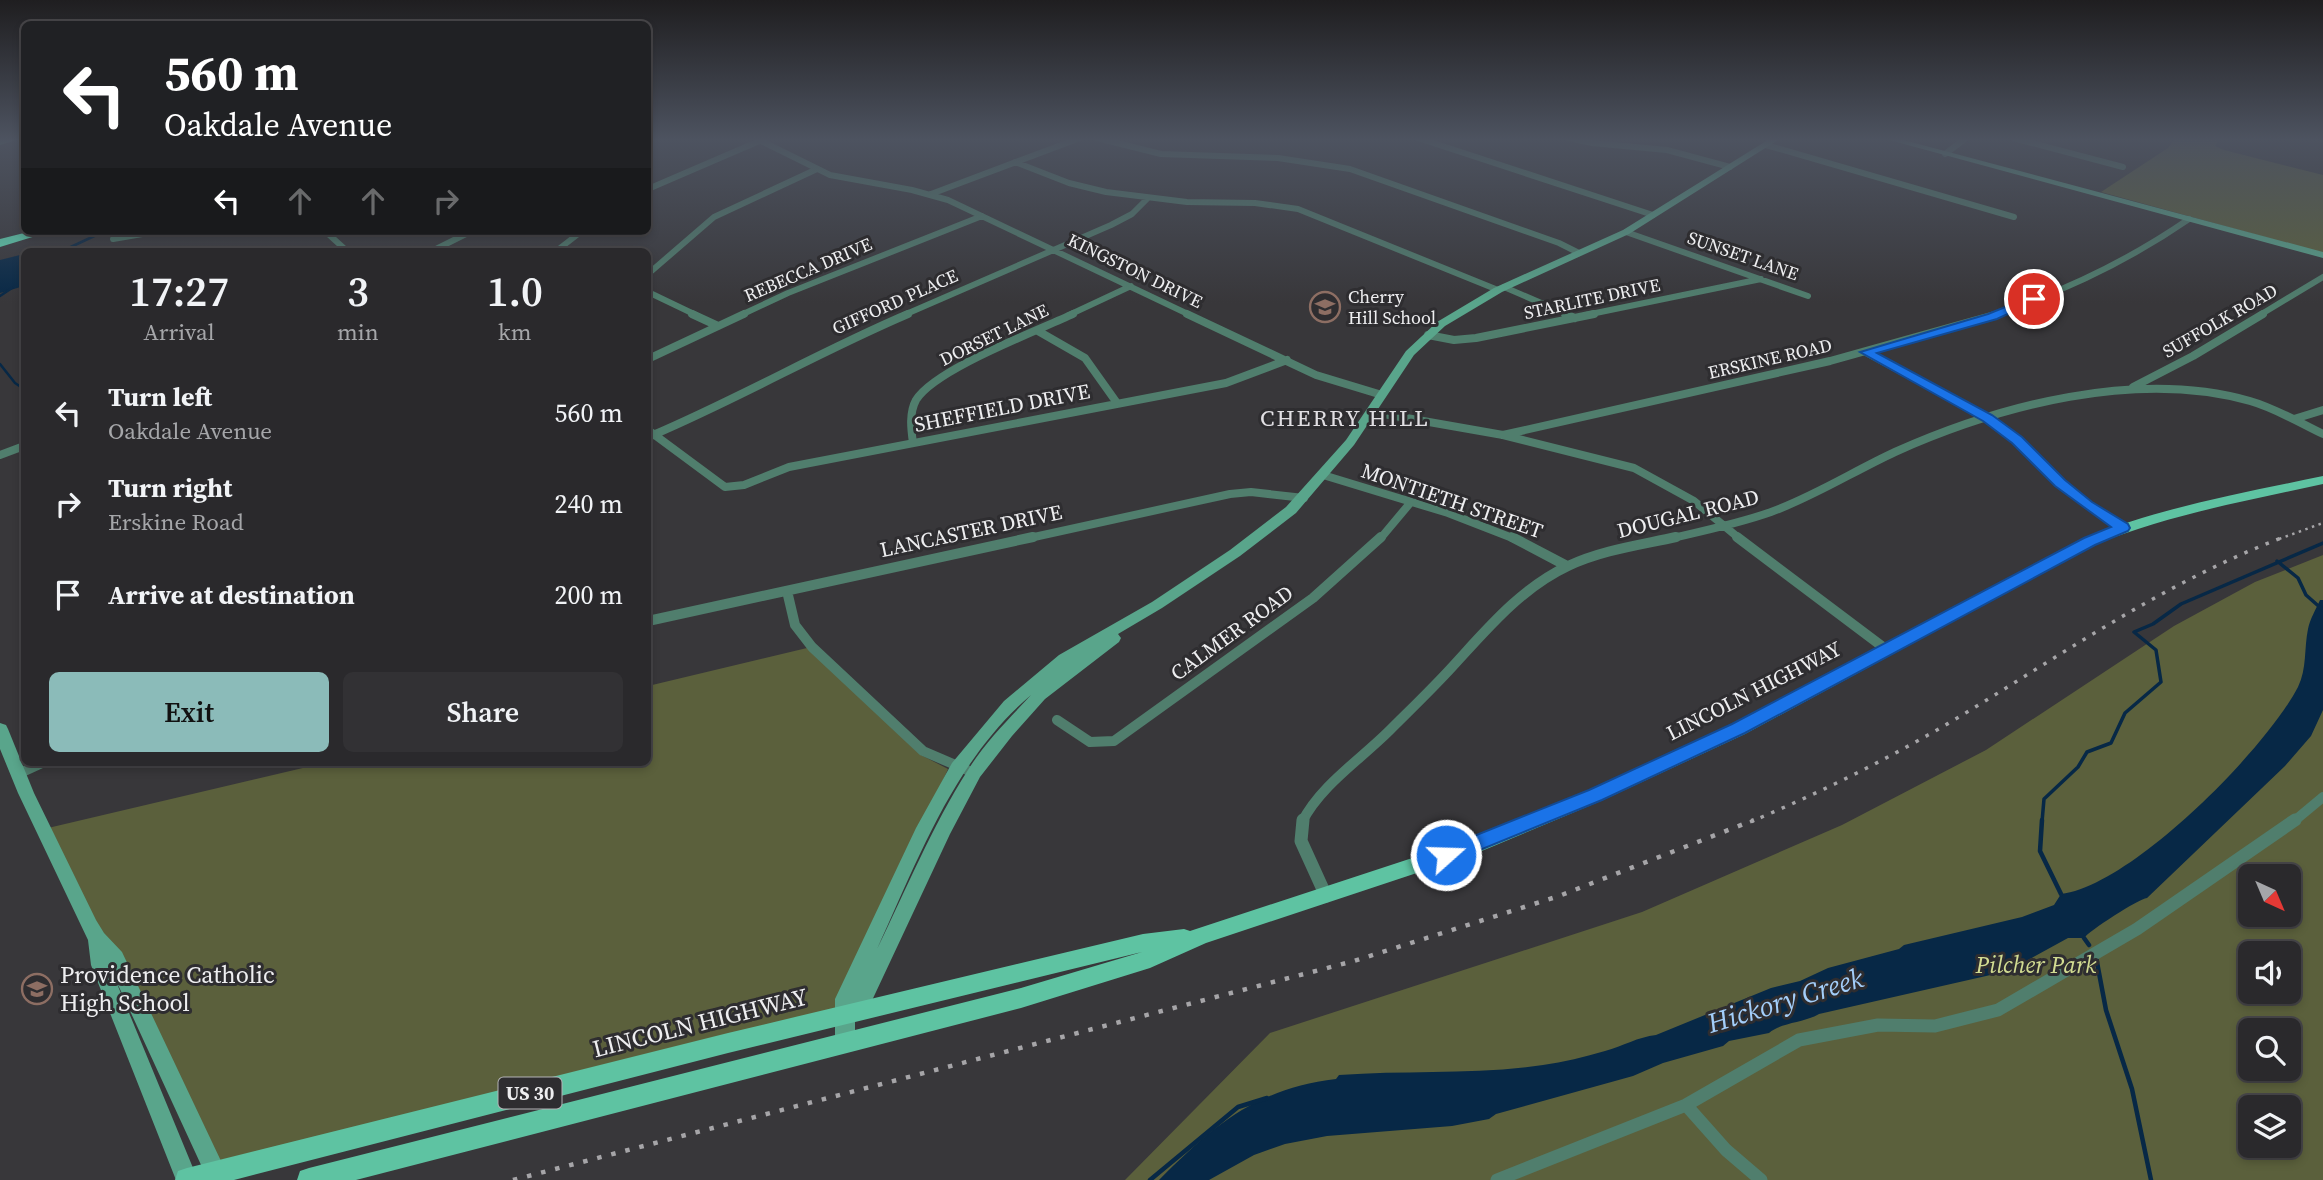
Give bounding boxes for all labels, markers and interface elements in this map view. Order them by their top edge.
text: 560 m [164,39,299,106]
icon: left [49,49,140,140]
text: Oakdale Avenue [164,103,392,147]
icon: left [208,182,246,220]
icon: ahead [281,182,319,220]
icon: ahead [354,182,392,220]
icon: right [427,182,465,220]
street label: SUNSET LANE [1684,225,1802,286]
street label: KINGSTON DRIVE [1064,227,1207,314]
street label: REBECCA DRIVE [740,231,876,308]
text: 17:27 [129,262,229,320]
text: 3 [347,262,369,320]
text: 1.0 [487,262,543,320]
street label: GIFFORD PLACE [828,263,962,340]
pin [2004,269,2064,329]
street label: STARLITE DRIVE [1521,272,1662,325]
street label: SUFFOLK ROAD [2158,278,2282,364]
icon: arrive [2015,280,2053,318]
place label: Cherry Hill School [1348,284,1436,330]
school or university icon: Cherry Hill School [1308,290,1342,324]
street label: DORSET LANE [935,297,1052,372]
text: Arrival [144,316,215,348]
text: min [337,316,379,348]
text: km [498,316,531,348]
street label: ERSKINE ROAD [1706,332,1834,385]
street label: SHEFFIELD DRIVE [911,376,1092,439]
text: Turn left [108,379,212,415]
icon: left [49,394,87,432]
text: 560 m [555,395,623,431]
district label: CHERRY HILL [1260,402,1430,434]
text: Oakdale Avenue [108,415,272,447]
street label: MONTIETH STREET [1357,456,1547,545]
text: Turn right [108,470,232,506]
street label: DOUGAL ROAD [1614,482,1762,545]
icon: right [49,485,87,523]
text: 240 m [555,486,623,522]
street label: LANCASTER DRIVE [877,497,1065,564]
text: Erskine Road [108,506,244,538]
icon: arrive [49,576,87,614]
text: Arrive at destination [108,577,355,613]
text: 200 m [555,577,623,613]
street label: CALMER ROAD [1164,578,1299,687]
street label: LINCOLN HIGHWAY [1661,634,1847,747]
button: Exit [49,672,329,752]
button: Share [343,672,623,752]
position arrow [1409,818,1483,892]
north arrow [2238,864,2301,928]
map controls [2238,864,2301,1158]
button: sound [2238,941,2301,1004]
park label: Pilcher Park [1975,948,2097,981]
place label: Providence Catholic High School [60,958,275,1019]
water label: Hickory Creek [1701,958,1868,1042]
school or university icon: Providence Catholic High School [20,972,54,1006]
street label: LINCOLN HIGHWAY [589,980,811,1065]
button: search [2238,1018,2301,1081]
road number: US 30 [498,1078,562,1108]
button: layers [2238,1095,2301,1158]

